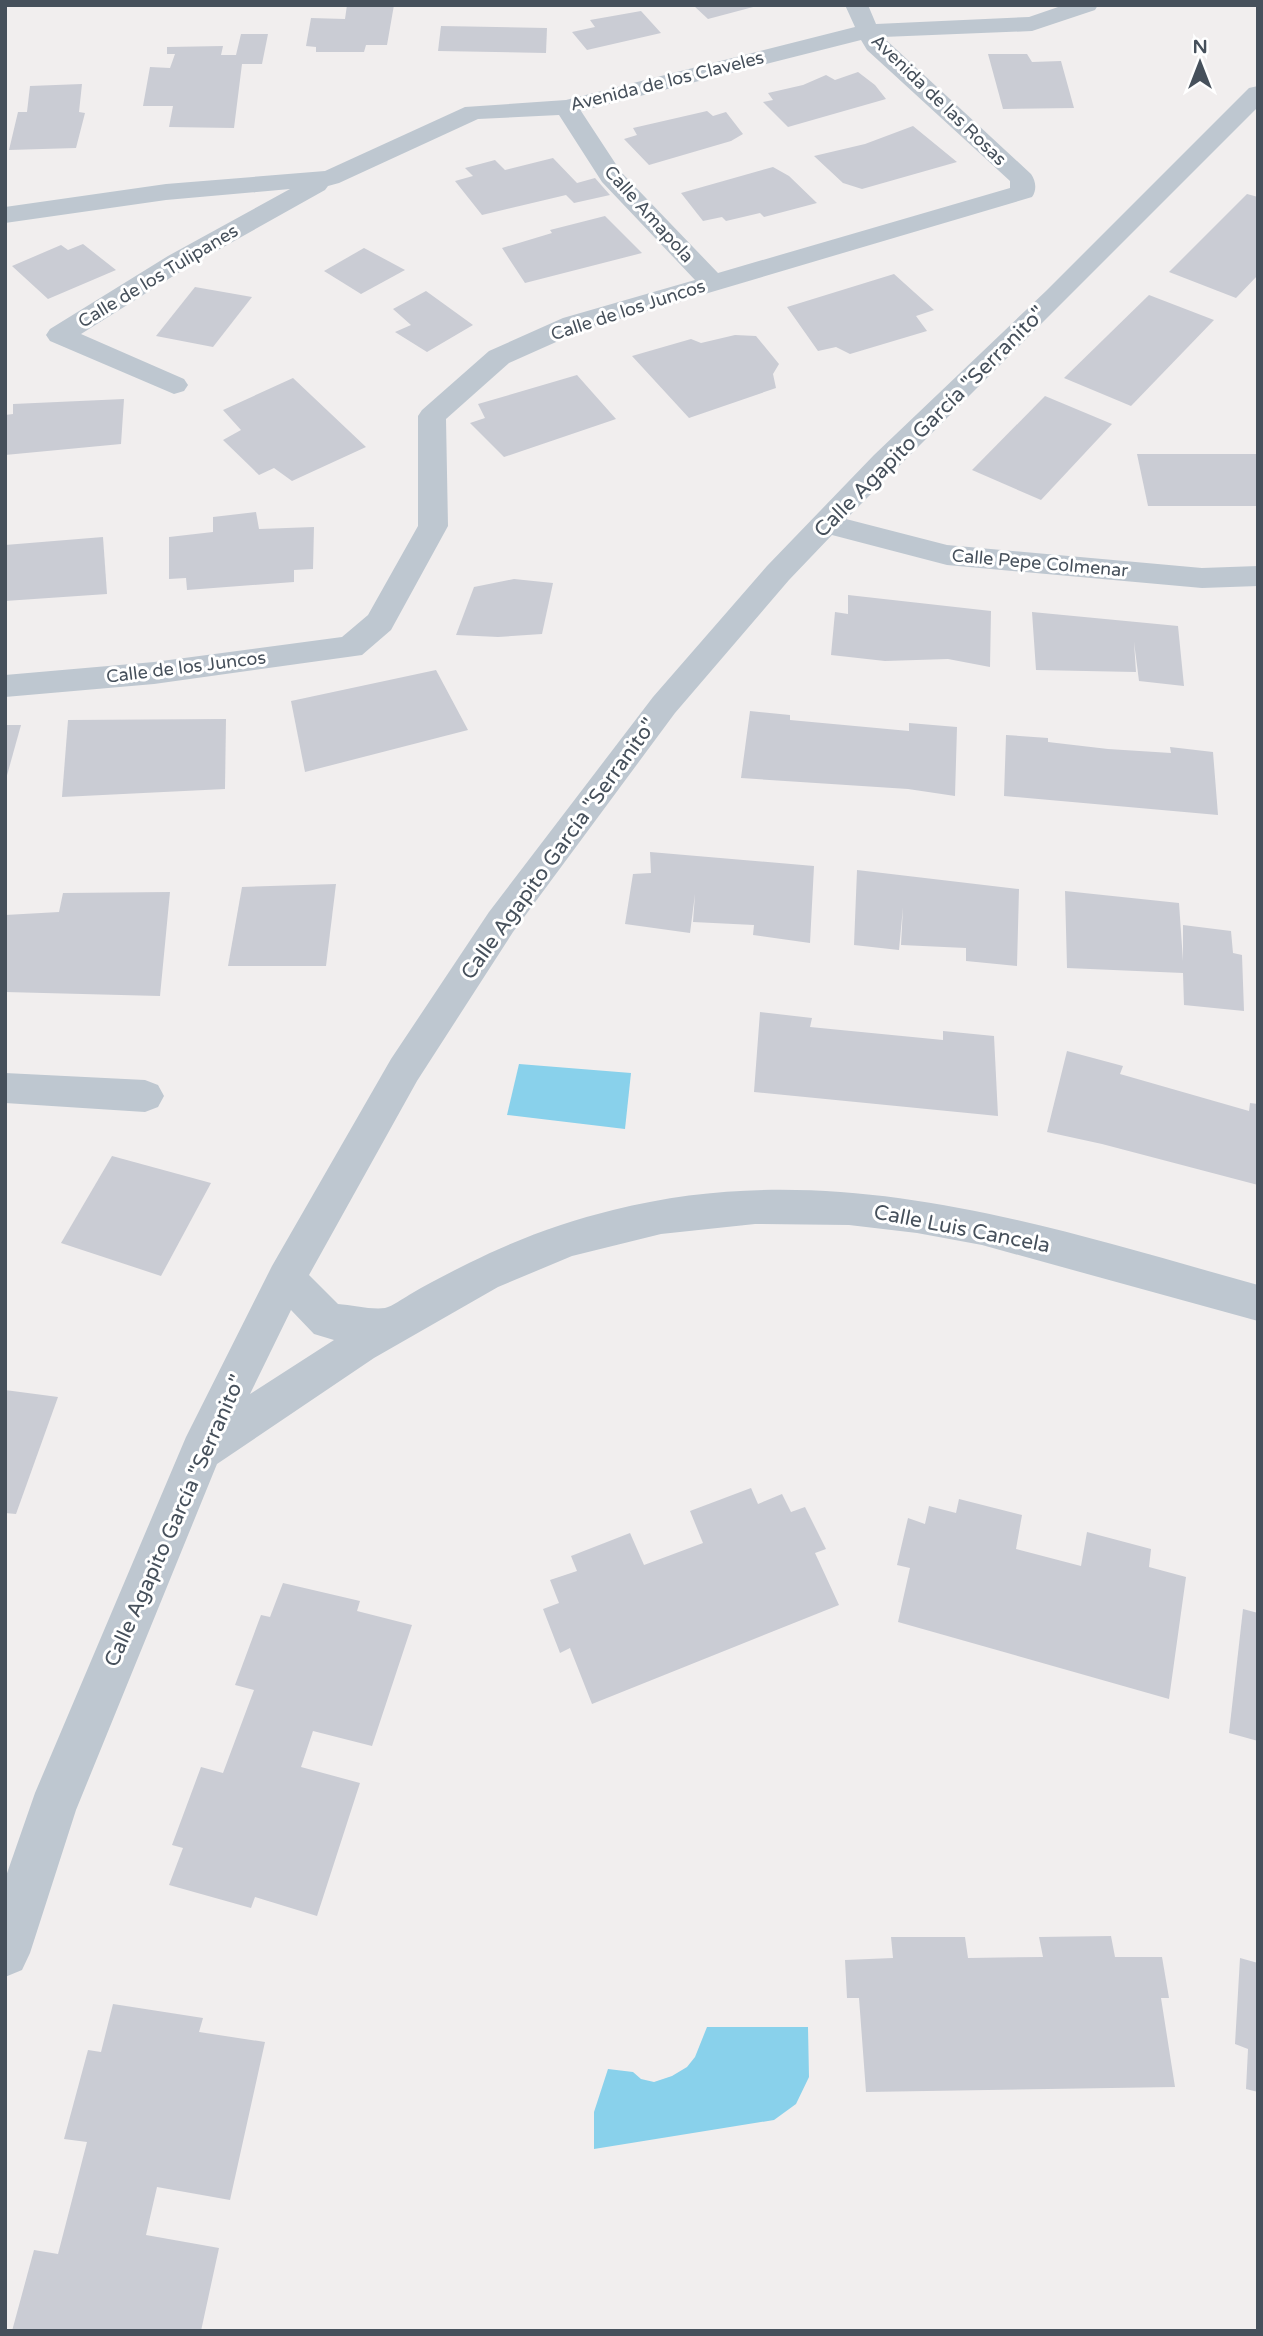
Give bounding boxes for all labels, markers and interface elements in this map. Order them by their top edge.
north arrow [1165,28,1235,98]
street label: Avenida de las Rosas [867,30,1011,170]
text: N [1192,36,1208,58]
street label: Avenida de los Claveles [568,46,766,116]
street label: Calle Amapola [600,161,698,267]
street label: Calle de los Tulipanes [74,220,242,332]
street label: Calle de los Juncos [548,275,708,345]
street label: Calle Agapito García "Serranito" [809,301,1051,543]
street label: Calle Pepe Colmenar [951,544,1129,582]
street label: Calle de los Juncos [105,646,267,688]
street label: Calle Agapito García "Serranito" [456,714,662,984]
street label: Calle Luis Cancela [872,1200,1052,1258]
street label: Calle Agapito García "Serranito" [99,1371,251,1671]

